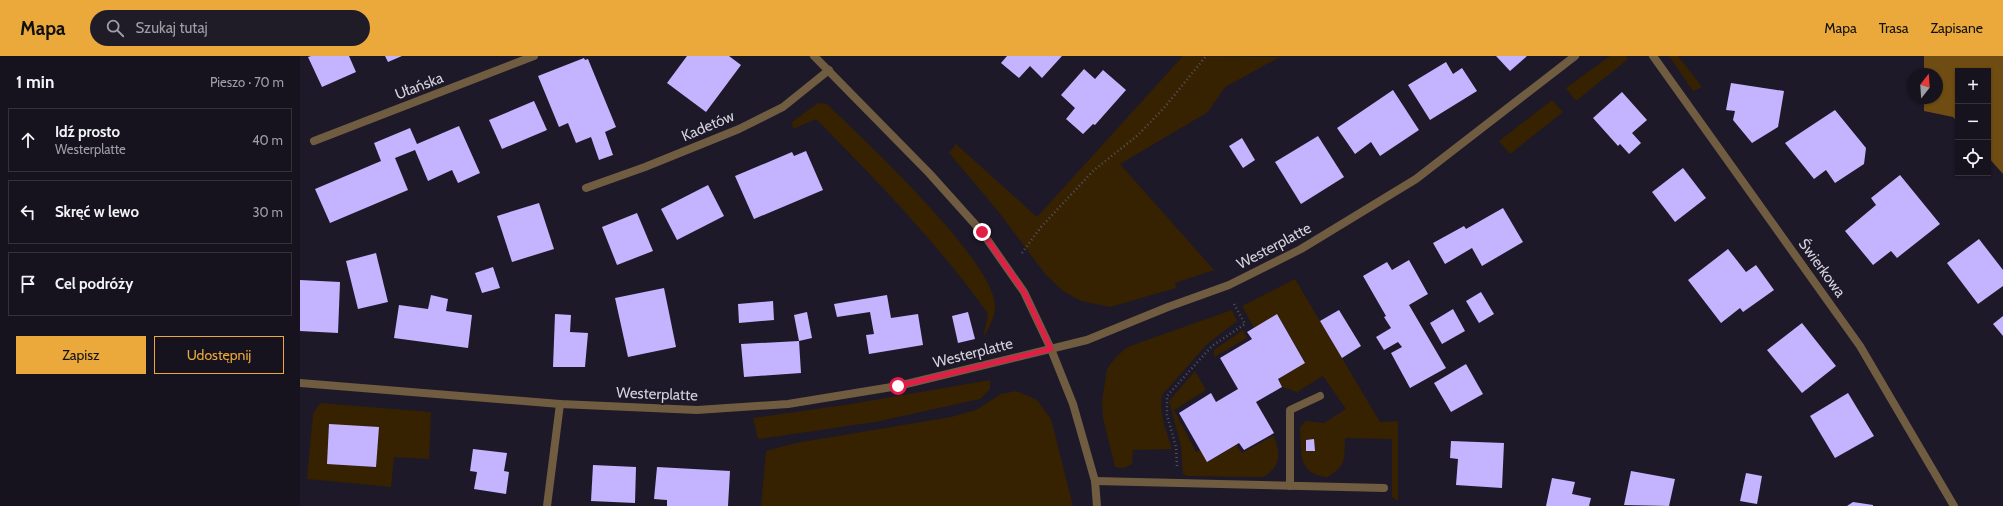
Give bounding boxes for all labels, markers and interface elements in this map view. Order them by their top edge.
search box [90,10,370,46]
text: Mapa [20,17,66,40]
icon: search [104,17,126,39]
text: Szukaj tutaj [136,19,208,37]
text: Mapa [1824,19,1857,37]
text: Trasa [1879,19,1908,37]
text: Zapisane [1930,19,1983,37]
street label: Ułańska [392,68,446,103]
north arrow [1907,68,1943,104]
map controls [1955,68,1991,176]
button: + [1955,68,1991,104]
text: 1 min [16,72,54,92]
text: Pieszo · 70 m [210,74,284,90]
button: − [1955,104,1991,140]
street label: Kadetów [679,107,737,145]
text: Idź prosto [55,123,120,141]
icon: ahead [17,129,39,151]
text: 40 m [252,132,283,148]
button: locate [1955,140,1991,176]
text: Westerplatte [55,141,126,157]
icon: left [17,201,39,223]
text: Skręć w lewo [55,203,139,221]
text: 30 m [253,204,283,220]
street label: Westerplatte [1234,219,1315,273]
route end [973,223,991,241]
street label: Świerkowa [1795,235,1850,301]
icon: arrive [17,273,39,295]
text: Cel podróży [55,275,133,293]
street label: Westerplatte [931,334,1015,372]
button: Zapisz [16,336,146,374]
button: Udostępnij [154,336,284,374]
route start [889,377,907,395]
street label: Westerplatte [616,384,698,404]

